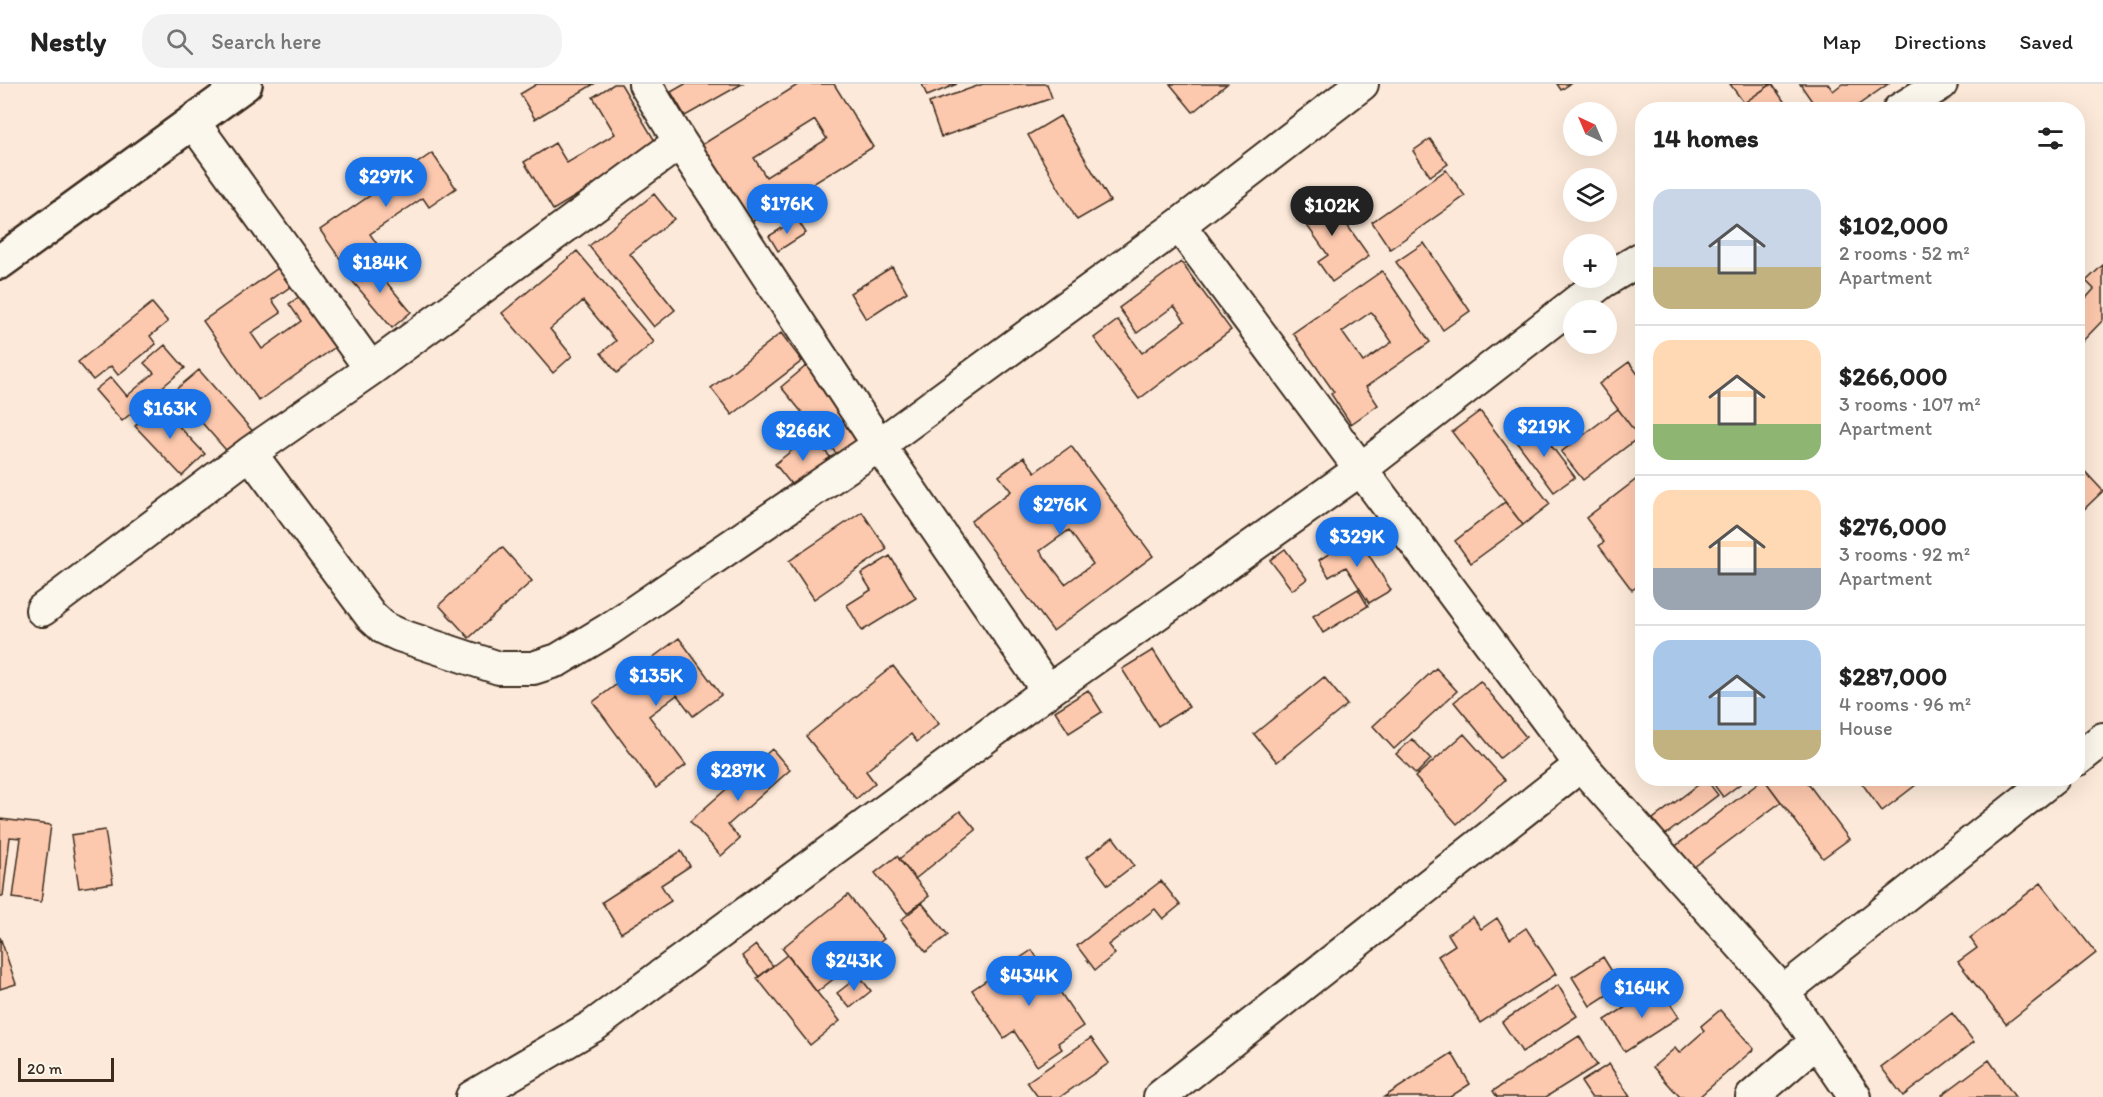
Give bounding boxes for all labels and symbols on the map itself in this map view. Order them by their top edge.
north arrow [1563,102,1617,156]
pin: $297K [344,157,428,208]
pin: $176K [745,184,829,235]
pin: $102K [1290,186,1374,237]
pin: $184K [338,243,422,294]
pin: $163K [128,389,212,440]
pin: $219K [1502,407,1586,458]
pin: $266K [761,411,845,462]
pin: $276K [1018,485,1102,536]
pin: $329K [1315,517,1399,568]
pin: $135K [614,656,698,707]
pin: $287K [696,751,780,802]
pin: $243K [812,941,896,992]
pin: $434K [987,956,1071,1007]
pin: $164K [1600,968,1684,1019]
scale bar [18,1055,114,1082]

